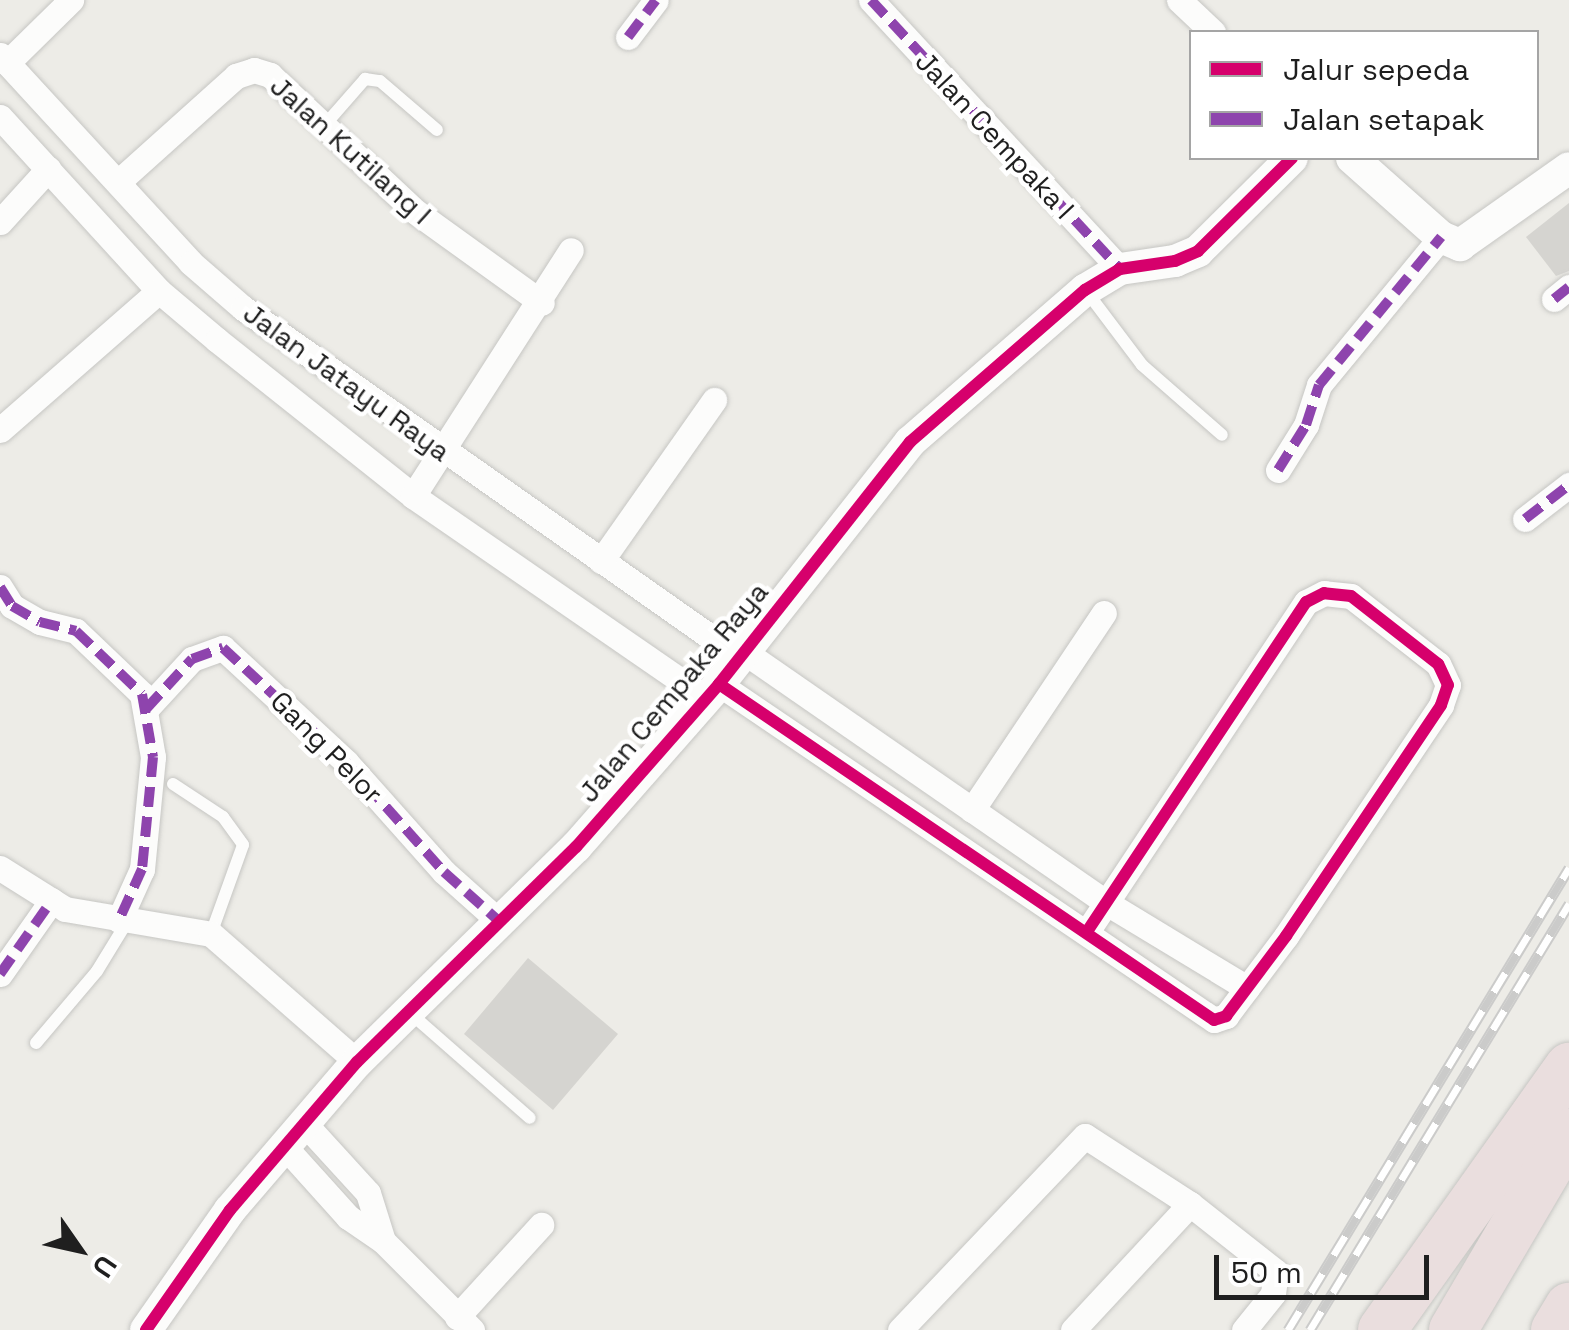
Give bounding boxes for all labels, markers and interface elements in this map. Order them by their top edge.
legend [1189,30,1539,160]
street label: Jalan Cempaka I [909,44,1081,226]
text: Jalur sepeda [1283,50,1469,89]
street label: Jalan Kutilang I [264,69,438,231]
text: Jalan setapak [1283,100,1485,139]
street label: Jalan Jatayu Raya [237,296,457,468]
street label: Jalan Cempaka Raya [571,575,775,809]
street label: Gang Pelor [264,684,390,810]
north arrow [30,1200,130,1300]
scale bar [1219,1235,1434,1297]
text: U [85,1249,125,1285]
text: 50 m [1231,1253,1302,1292]

